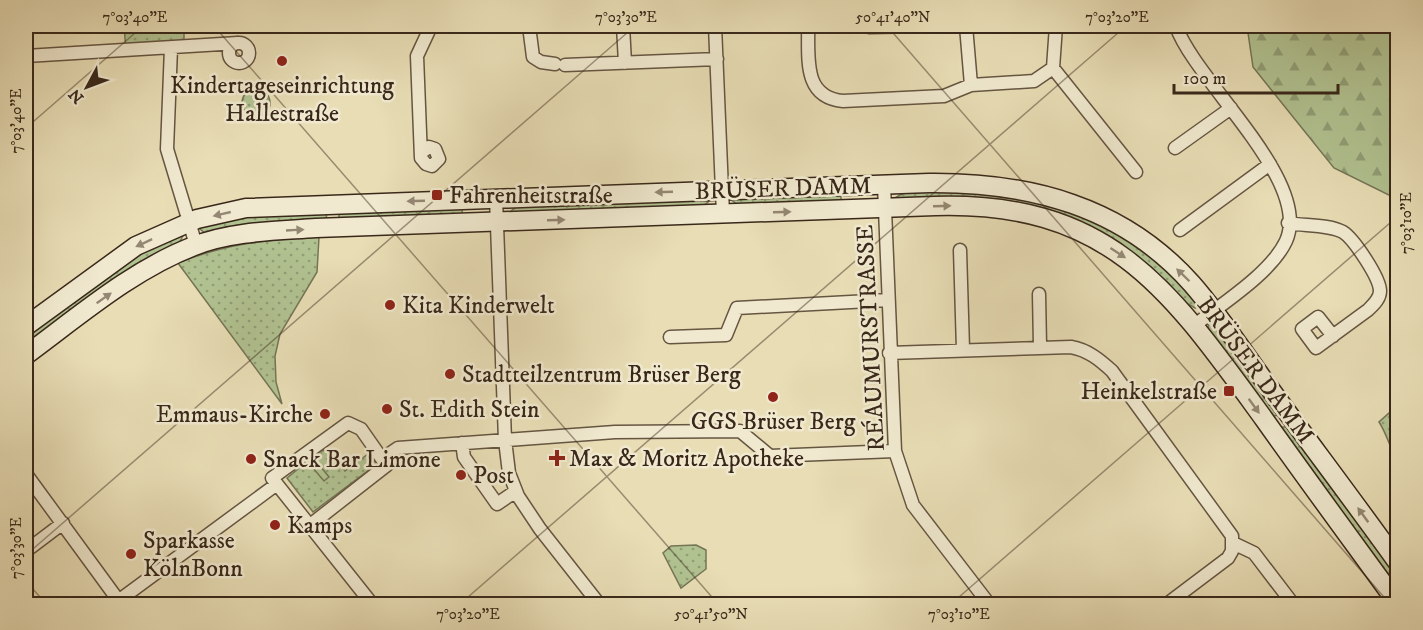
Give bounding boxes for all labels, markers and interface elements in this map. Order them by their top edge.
text: 7°03'40"E [103,8,168,27]
text: 7°03'30"E [595,8,657,27]
text: 50°41'40"N [856,8,930,27]
text: 7°03'20"E [1085,8,1149,27]
marker: Kindertageseinrichtung Hallestraße [275,54,289,68]
north arrow [57,57,117,117]
scale bar [1174,57,1338,95]
text: 100 m [1183,68,1226,90]
place label: Kindertageseinrichtung Hallestraße [170,71,394,129]
text: N [65,85,88,108]
text: 7°03'40"E [7,88,26,153]
street label: BRÜSER DAMM [694,171,872,207]
place label: Fahrenheitstraße [449,181,613,211]
marker: Fahrenheitstraße [430,188,444,202]
one-way arrow [654,188,673,197]
text: 7°03'10"E [1397,192,1416,254]
one-way arrow [407,196,426,206]
one-way arrow [933,201,952,211]
one-way arrow [772,207,791,216]
one-way arrow [213,209,231,219]
one-way arrow [546,215,565,225]
street label: RÉAUMURSTRASSE [850,224,892,452]
one-way arrow [285,225,304,234]
one-way arrow [136,238,153,247]
one-way arrow [1110,247,1126,258]
one-way arrow [1177,269,1191,283]
place label: Kita Kinderwelt [402,291,555,321]
street label: BRÜSER DAMM [1190,291,1320,450]
one-way arrow [96,292,112,304]
marker: Kita Kinderwelt [383,298,397,312]
place label: Stadtteilzentrum Brüser Berg [462,360,741,390]
marker: Stadtteilzentrum Brüser Berg [443,367,457,381]
place label: Heinkelstraße [1080,377,1217,407]
marker: Heinkelstraße [1222,384,1236,398]
marker: GGS Brüser Berg [766,390,780,404]
place label: St. Edith Stein [399,395,540,425]
one-way arrow [1248,398,1260,414]
place label: Emmaus-Kirche [156,400,313,430]
marker: St. Edith Stein [380,402,394,416]
marker: Emmaus-Kirche [318,407,332,421]
place label: GGS Brüser Berg [691,407,856,437]
place label: Max & Moritz Apotheke [569,444,804,474]
place label: Snack Bar Limone [263,445,441,475]
marker: Max & Moritz Apotheke [550,451,564,465]
marker: Snack Bar Limone [244,452,258,466]
place label: Post [473,461,514,491]
marker: Post [454,468,468,482]
one-way arrow [1357,508,1369,524]
place label: Kamps [287,511,352,541]
text: 7°03'30"E [7,517,26,579]
marker: Kamps [268,518,282,532]
place label: Sparkasse KölnBonn [143,526,243,584]
marker: Sparkasse KölnBonn [124,547,138,561]
text: 7°03'20"E [436,605,500,624]
text: 50°41'50"N [674,605,748,624]
text: 7°03'10"E [928,605,990,624]

